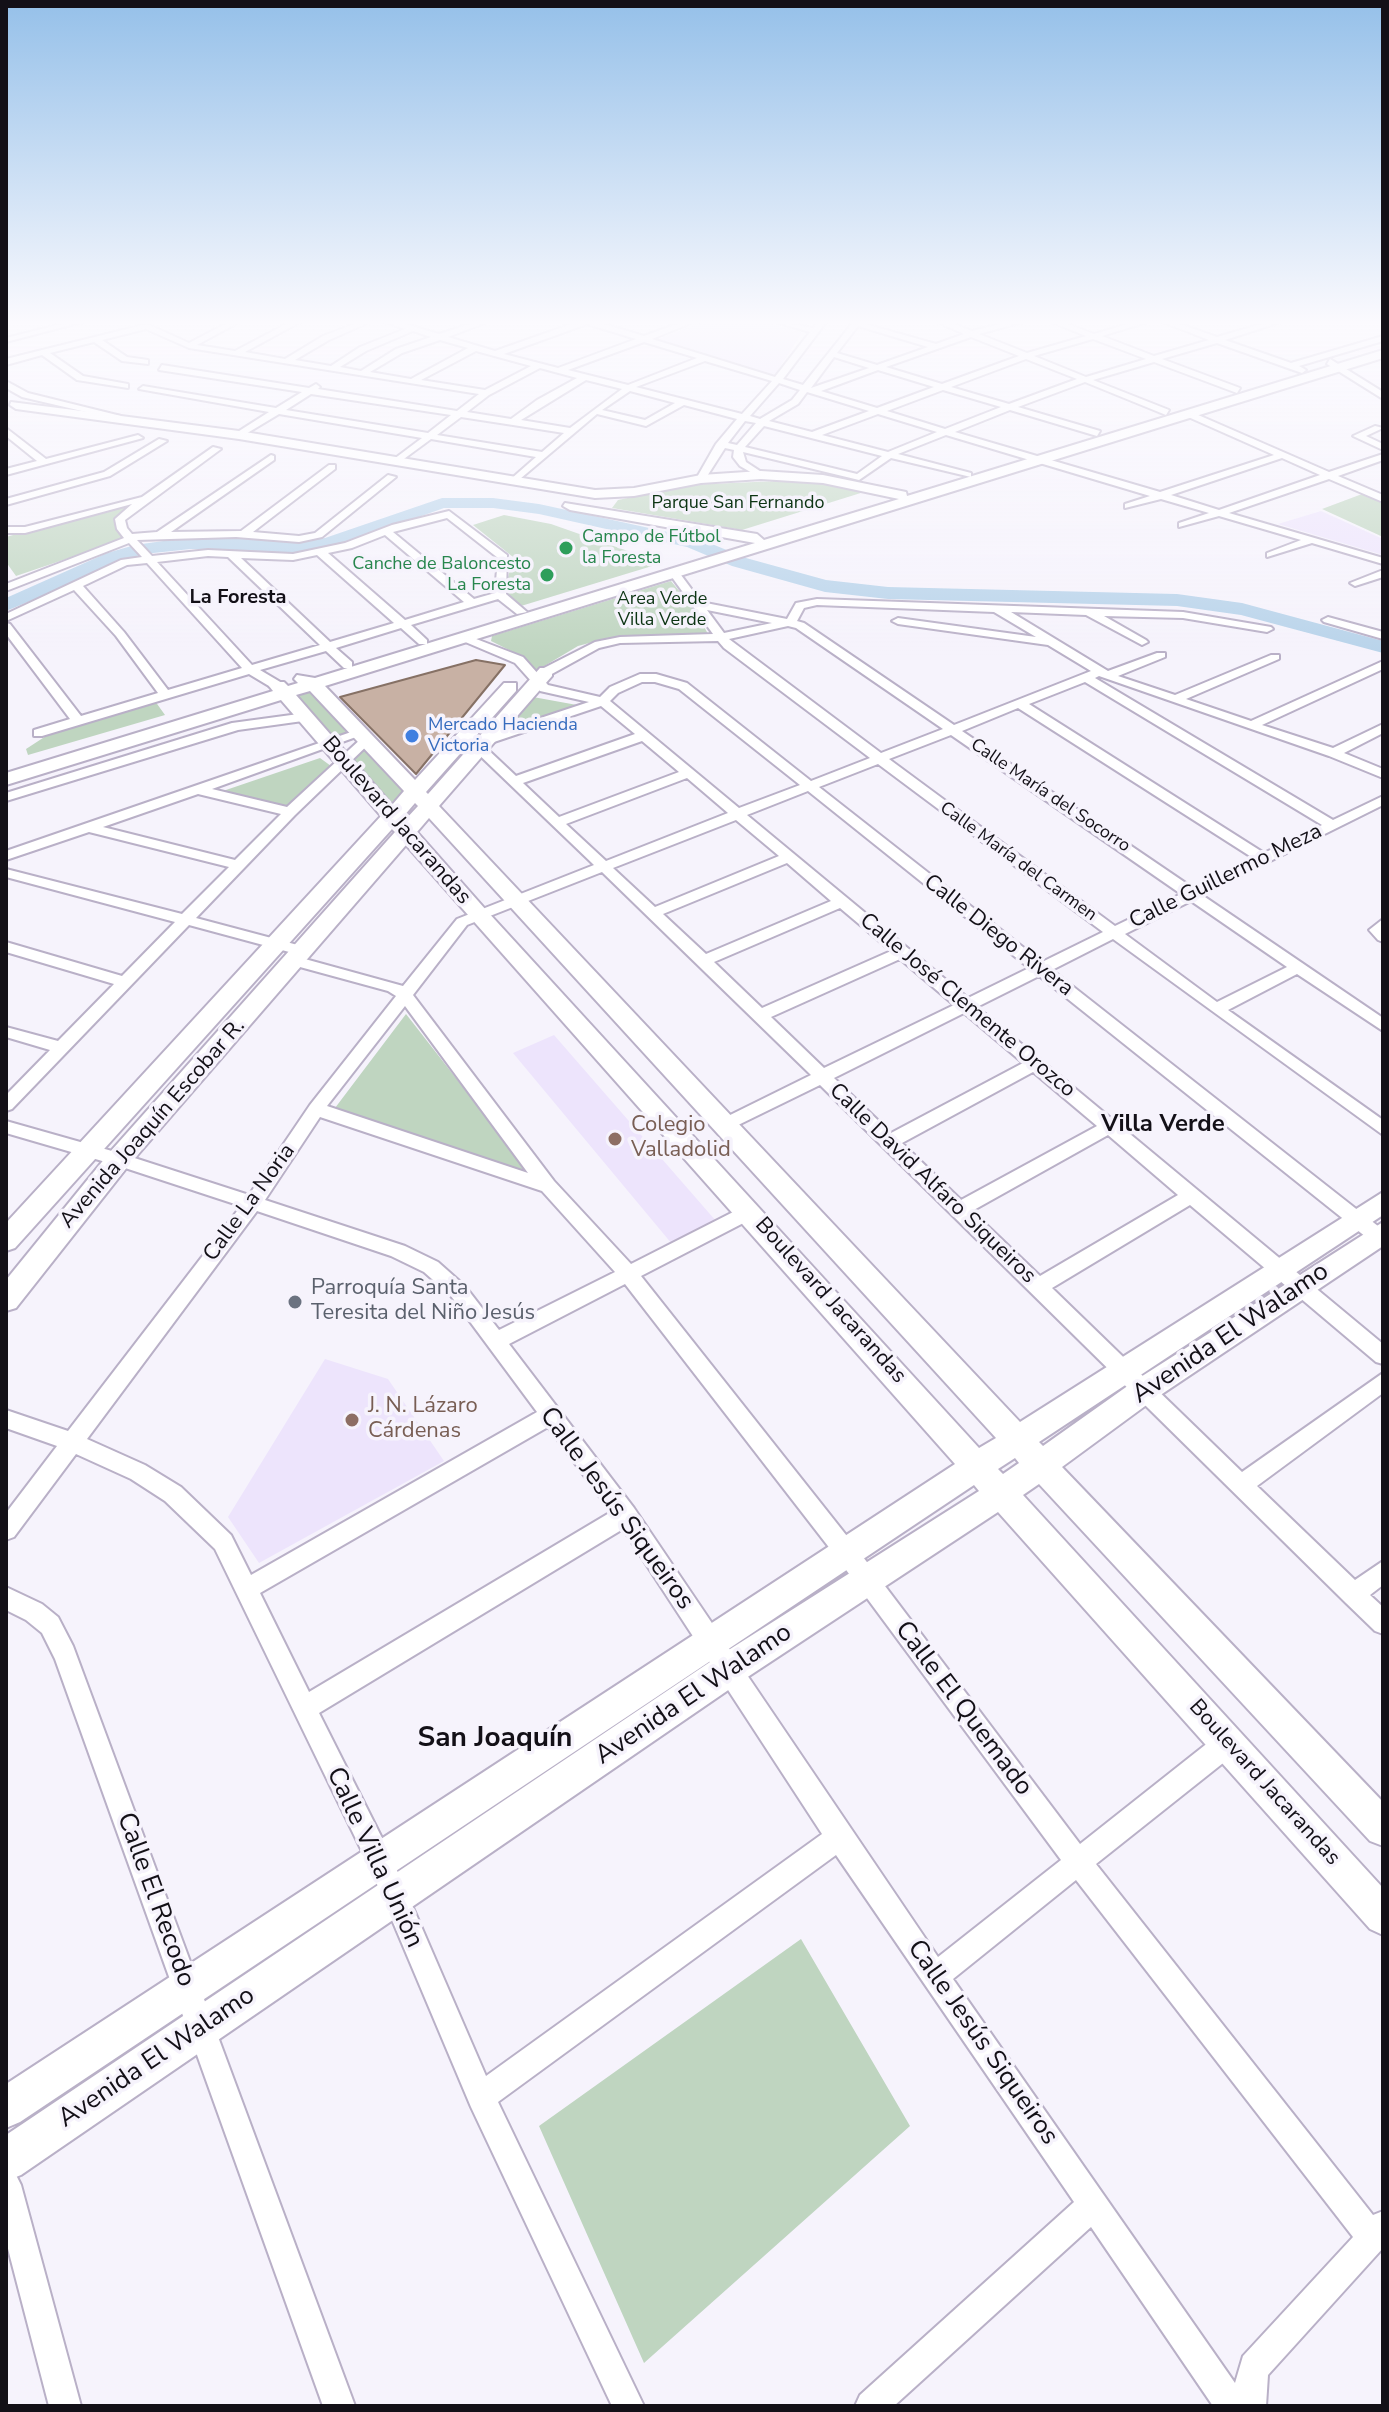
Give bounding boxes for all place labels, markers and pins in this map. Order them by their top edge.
place label: Campo de Fútbol la Foresta [582,527,720,570]
marker: Campo de Fútbol la Foresta [557,539,575,557]
place label: Canche de Baloncesto La Foresta [352,554,531,596]
marker: Canche de Baloncesto La Foresta [538,566,556,584]
place label: Mercado Hacienda Victoria [428,715,578,758]
marker: Mercado Hacienda Victoria [403,727,421,745]
place label: Colegio Valladolid [631,1113,731,1164]
marker: Colegio Valladolid [606,1130,624,1148]
place label: Parroquía Santa Teresita del Niño Jesús [311,1276,535,1328]
marker: Parroquía Santa Teresita del Niño Jesús [286,1293,304,1311]
place label: J. N. Lázaro Cárdenas [368,1394,478,1446]
marker: J. N. Lázaro Cárdenas [343,1411,361,1429]

